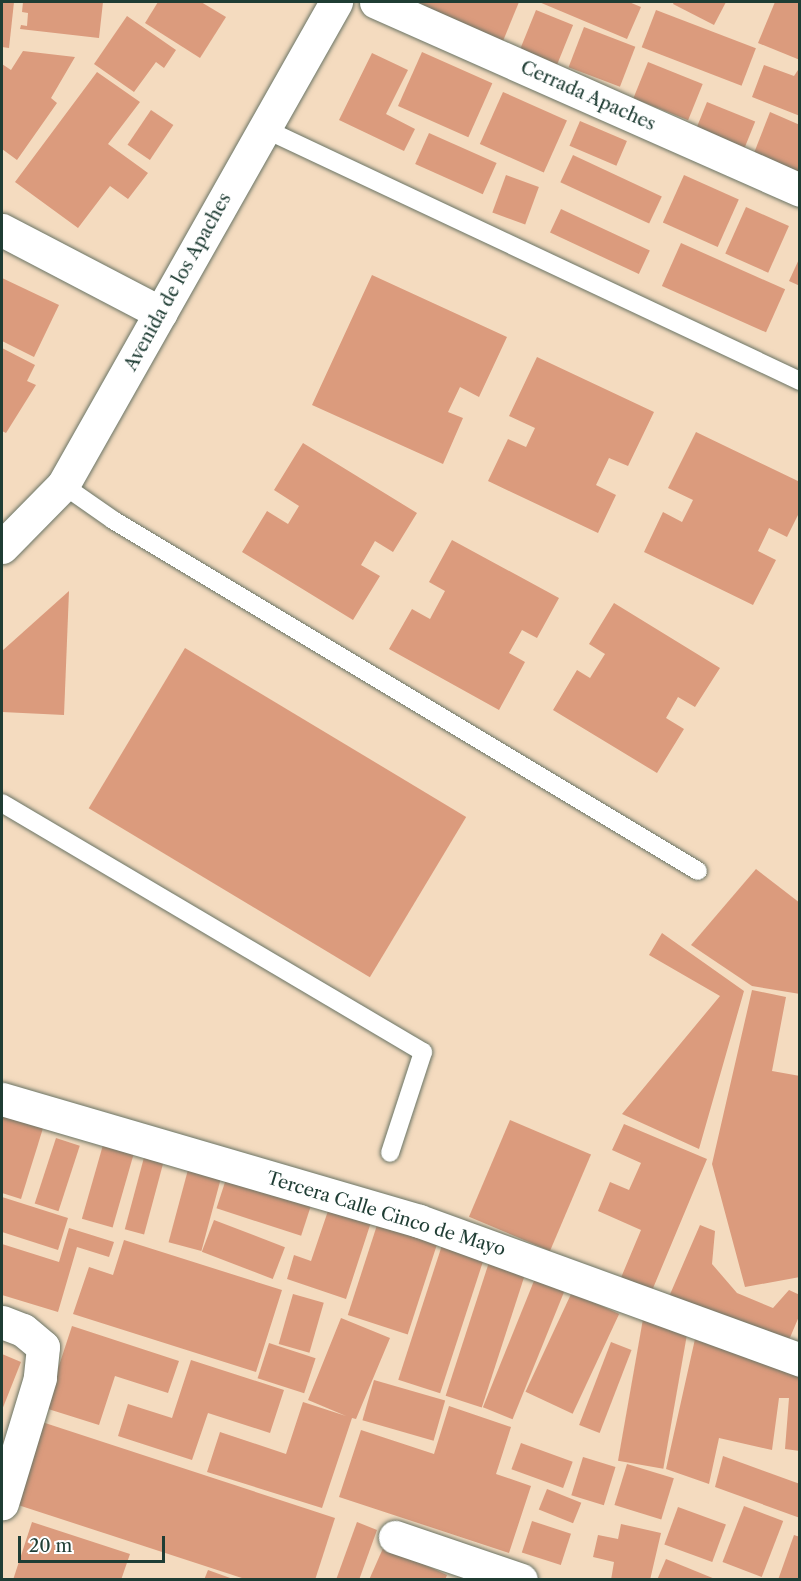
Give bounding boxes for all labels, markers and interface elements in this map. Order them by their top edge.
street label: Cerrada Apaches [517,56,659,136]
street label: Avenida de los Apaches [120,189,236,375]
street label: Tercera Calle Cinco de Mayo [264,1167,508,1261]
scale bar [21,1524,168,1562]
text: 20 m [29,1535,72,1557]

